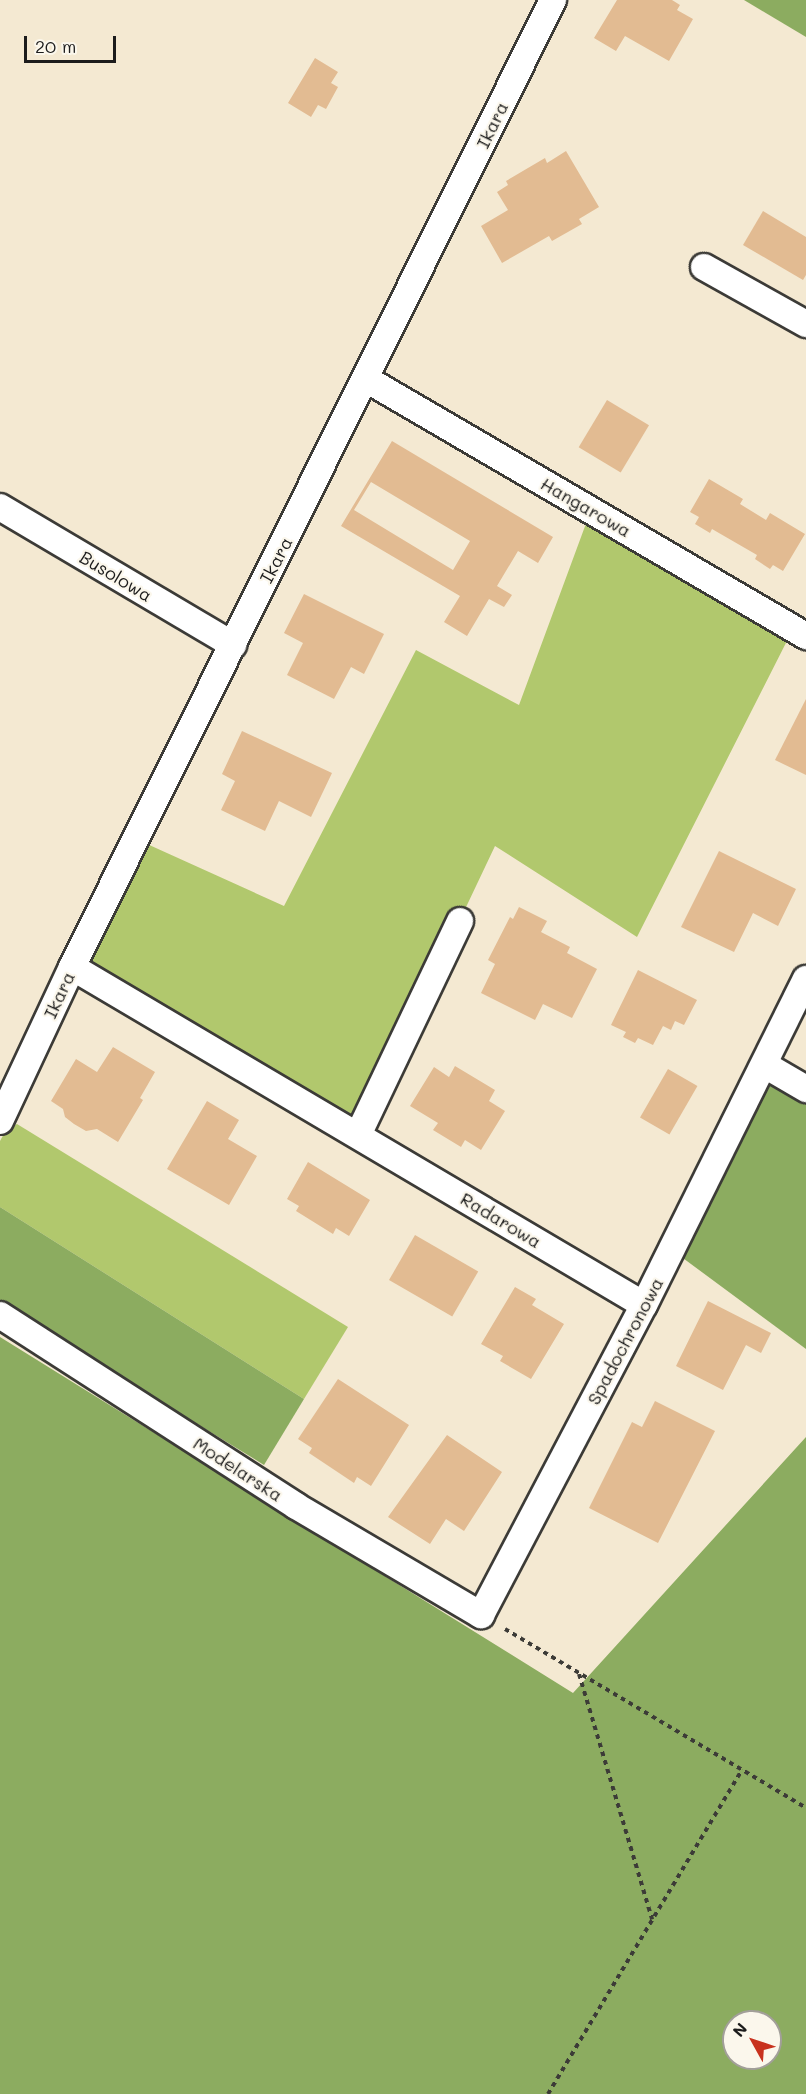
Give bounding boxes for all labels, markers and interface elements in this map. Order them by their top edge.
scale bar [27,24,118,62]
text: 20 m [35,34,76,58]
street label: Ikara [472,98,512,152]
street label: Hangarowa [537,473,635,541]
street label: Ikara [255,533,297,587]
street label: Busolowa [76,546,156,606]
street label: Ikara [39,968,79,1022]
street label: Radarowa [457,1187,545,1253]
street label: Spadochronowa [582,1274,668,1408]
street label: Modelarska [189,1432,287,1506]
north arrow [722,2010,782,2070]
text: N [727,2018,751,2041]

